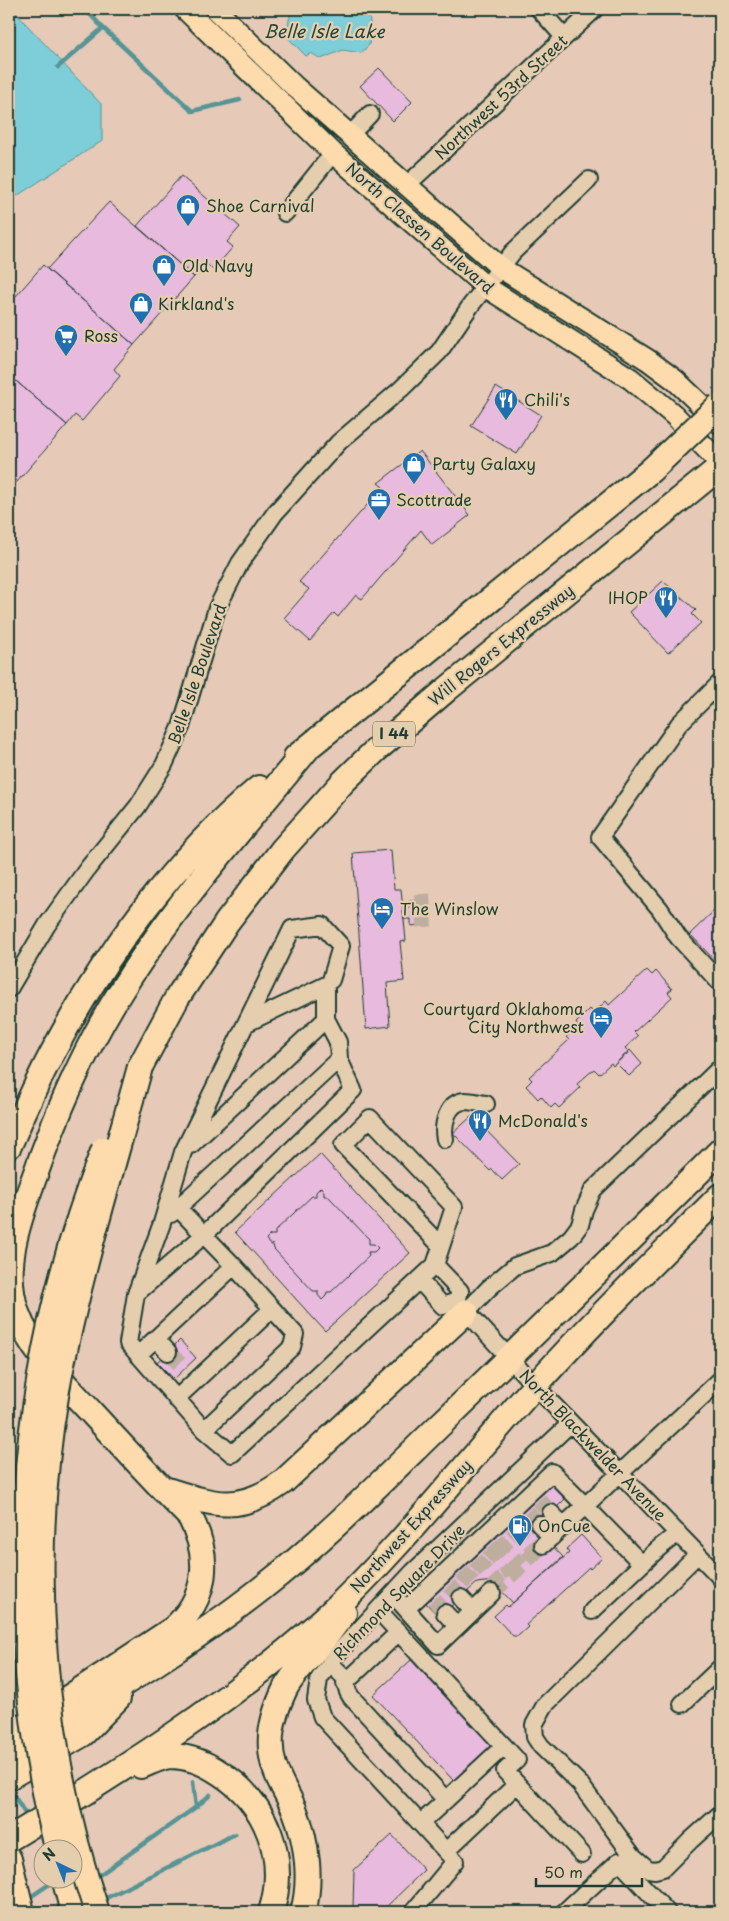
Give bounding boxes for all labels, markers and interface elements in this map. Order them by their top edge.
water label: Belle Isle Lake [263,17,386,44]
street label: Northwest 53rd Street [429,28,572,164]
street label: North Classen Boulevard [341,156,500,299]
shop icon: Shoe Carnival [175,193,201,227]
place label: Shoe Carnival [206,193,315,217]
shop icon: Old Navy [151,253,177,287]
place label: Old Navy [182,253,253,277]
shop icon: Kirkland's [128,291,154,325]
place label: Kirkland's [158,291,234,315]
supermarket icon: Ross [53,323,79,357]
place label: Ross [84,323,118,347]
restaurant icon: Chili's [493,387,519,421]
place label: Chili's [524,387,570,411]
shop icon: Party Galaxy [401,451,427,485]
place label: Party Galaxy [432,451,536,475]
office icon: Scottrade [366,487,392,521]
place label: Scottrade [396,487,472,511]
street label: Will Rogers Expressway [422,578,578,711]
place label: IHOP [608,585,648,609]
restaurant icon: IHOP [653,585,679,619]
street label: Belle Isle Boulevard [161,600,231,747]
road number: I 44 [373,722,415,746]
hotel icon: The Winslow [369,896,395,930]
place label: The Winslow [400,896,499,920]
place label: Courtyard Oklahoma City Northwest [423,996,584,1038]
hotel icon: Courtyard Oklahoma City Northwest [588,1005,614,1039]
restaurant icon: McDonald's [467,1108,493,1142]
place label: McDonald's [498,1108,588,1132]
street label: North Blackwelder Avenue [515,1363,673,1526]
street label: Northwest Expressway [344,1453,477,1597]
fuel station icon: OnCue [507,1513,533,1547]
place label: OnCue [538,1513,591,1537]
street label: Richmond Square Drive [327,1518,470,1665]
north arrow [32,1838,82,1888]
text: N [38,1843,60,1866]
scale bar [536,1856,643,1888]
text: 50 m [544,1860,583,1883]

